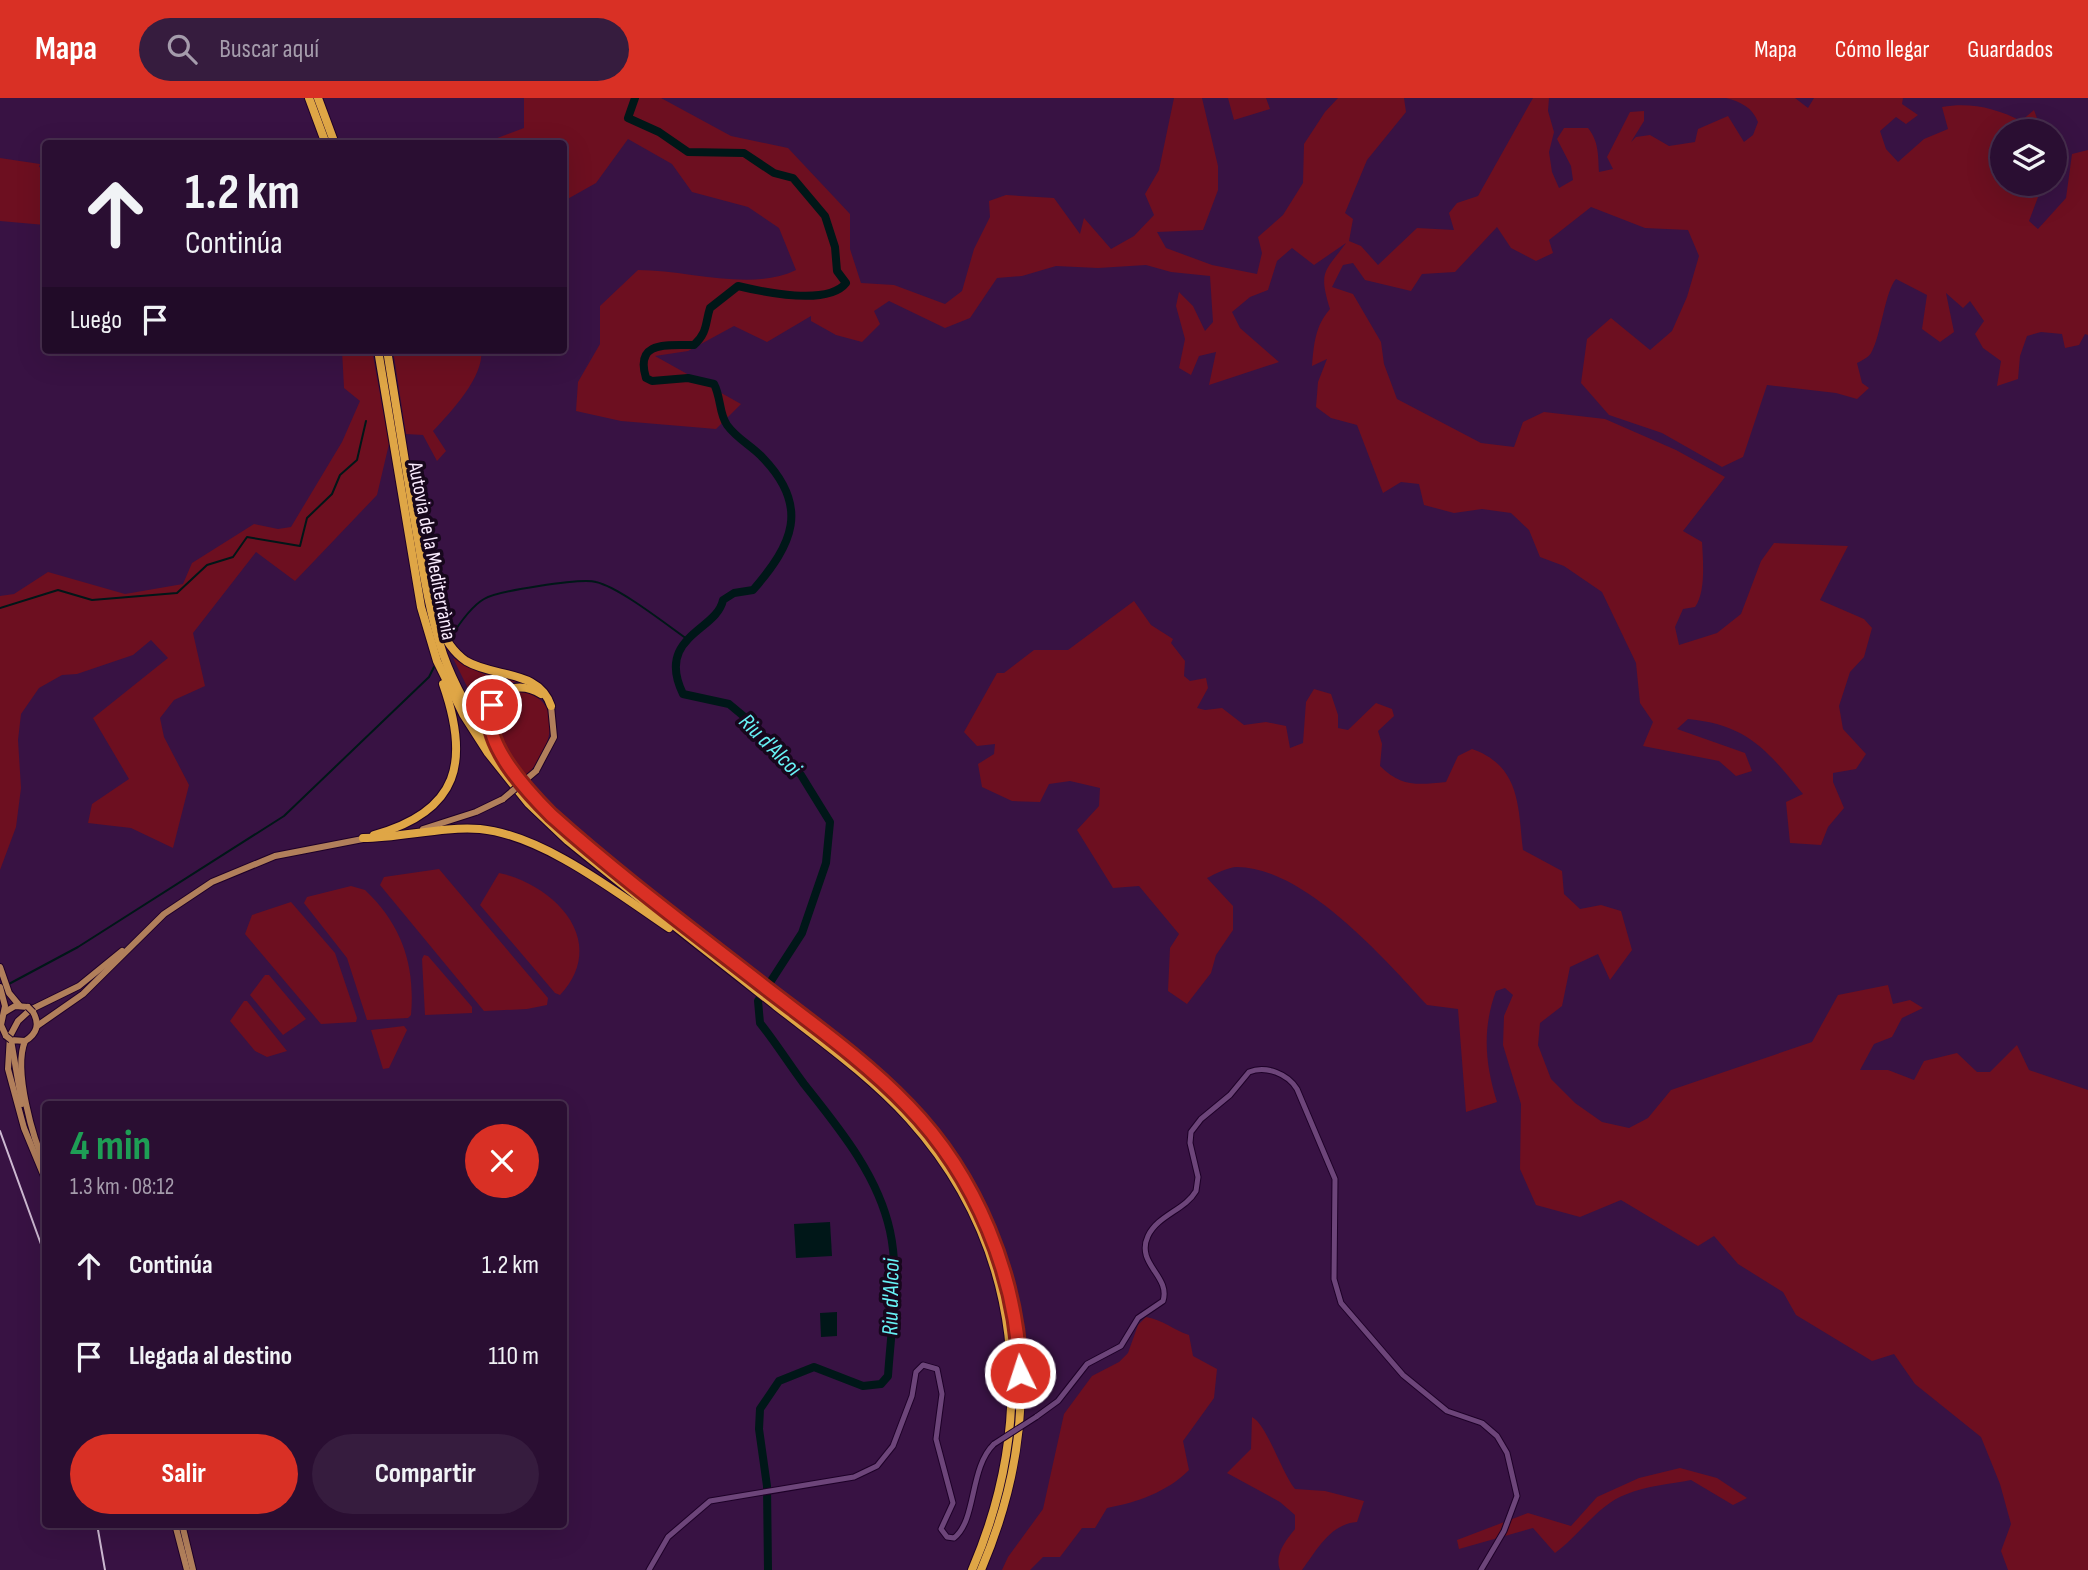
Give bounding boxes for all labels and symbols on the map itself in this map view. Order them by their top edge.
street label: Autovia de la Mediterrània [402,459,462,642]
pin [462,675,522,735]
water label: Riu d'Alcoi [733,708,808,783]
water label: Riu d'Alcoi [876,1257,906,1336]
position arrow [983,1336,1057,1410]

